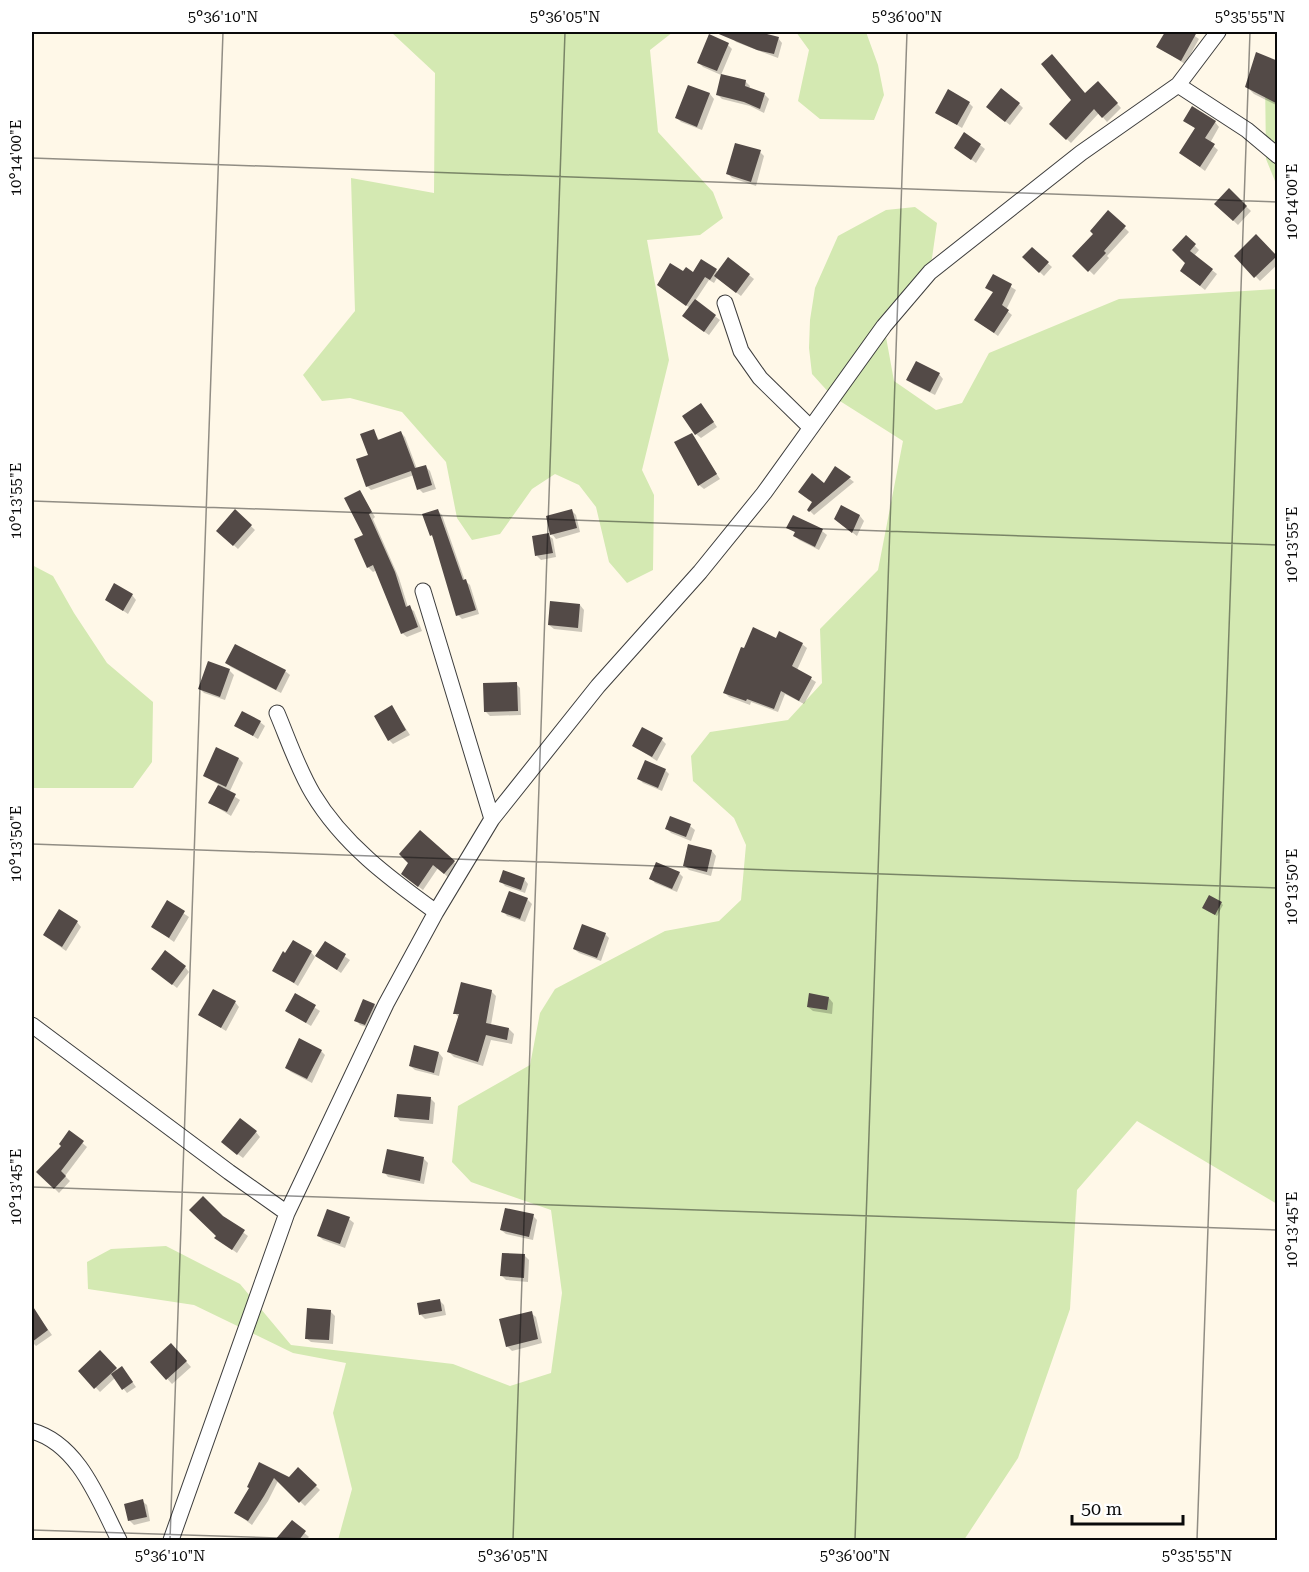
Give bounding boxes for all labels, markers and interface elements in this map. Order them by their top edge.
text: 5°36'10"N [188,8,258,26]
text: 5°36'05"N [530,8,600,26]
text: 5°36'00"N [872,8,942,26]
text: 5°35'55"N [1215,8,1285,26]
text: 10°14'00"E [7,120,25,196]
text: 10°14'00"E [1283,164,1301,240]
text: 10°13'55"E [7,463,25,539]
text: 10°13'55"E [1283,507,1301,583]
text: 10°13'50"E [7,806,25,882]
text: 10°13'50"E [1283,849,1301,925]
text: 10°13'45"E [7,1149,25,1225]
text: 10°13'45"E [1283,1192,1301,1268]
scale bar [1072,1488,1183,1526]
text: 50 m [1081,1498,1122,1519]
text: 5°36'10"N [135,1547,205,1565]
text: 5°36'05"N [478,1547,548,1565]
text: 5°36'00"N [820,1547,890,1565]
text: 5°35'55"N [1162,1547,1232,1565]

